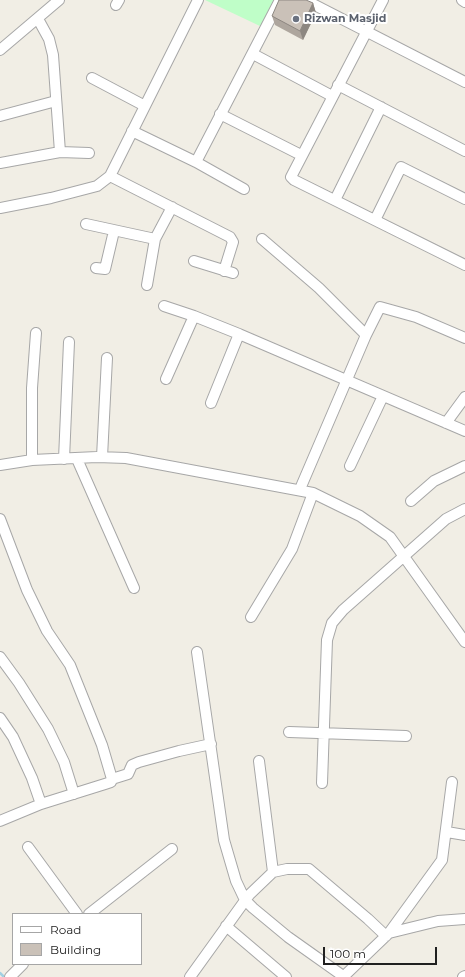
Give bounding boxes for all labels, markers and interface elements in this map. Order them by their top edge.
place label: Rizwan Masjid [304,12,386,26]
marker: Rizwan Masjid [291,14,301,24]
legend [12,913,142,965]
text: Road [50,922,81,937]
scale bar [325,939,439,965]
text: Building [50,942,101,957]
text: 100 m [330,946,366,961]

